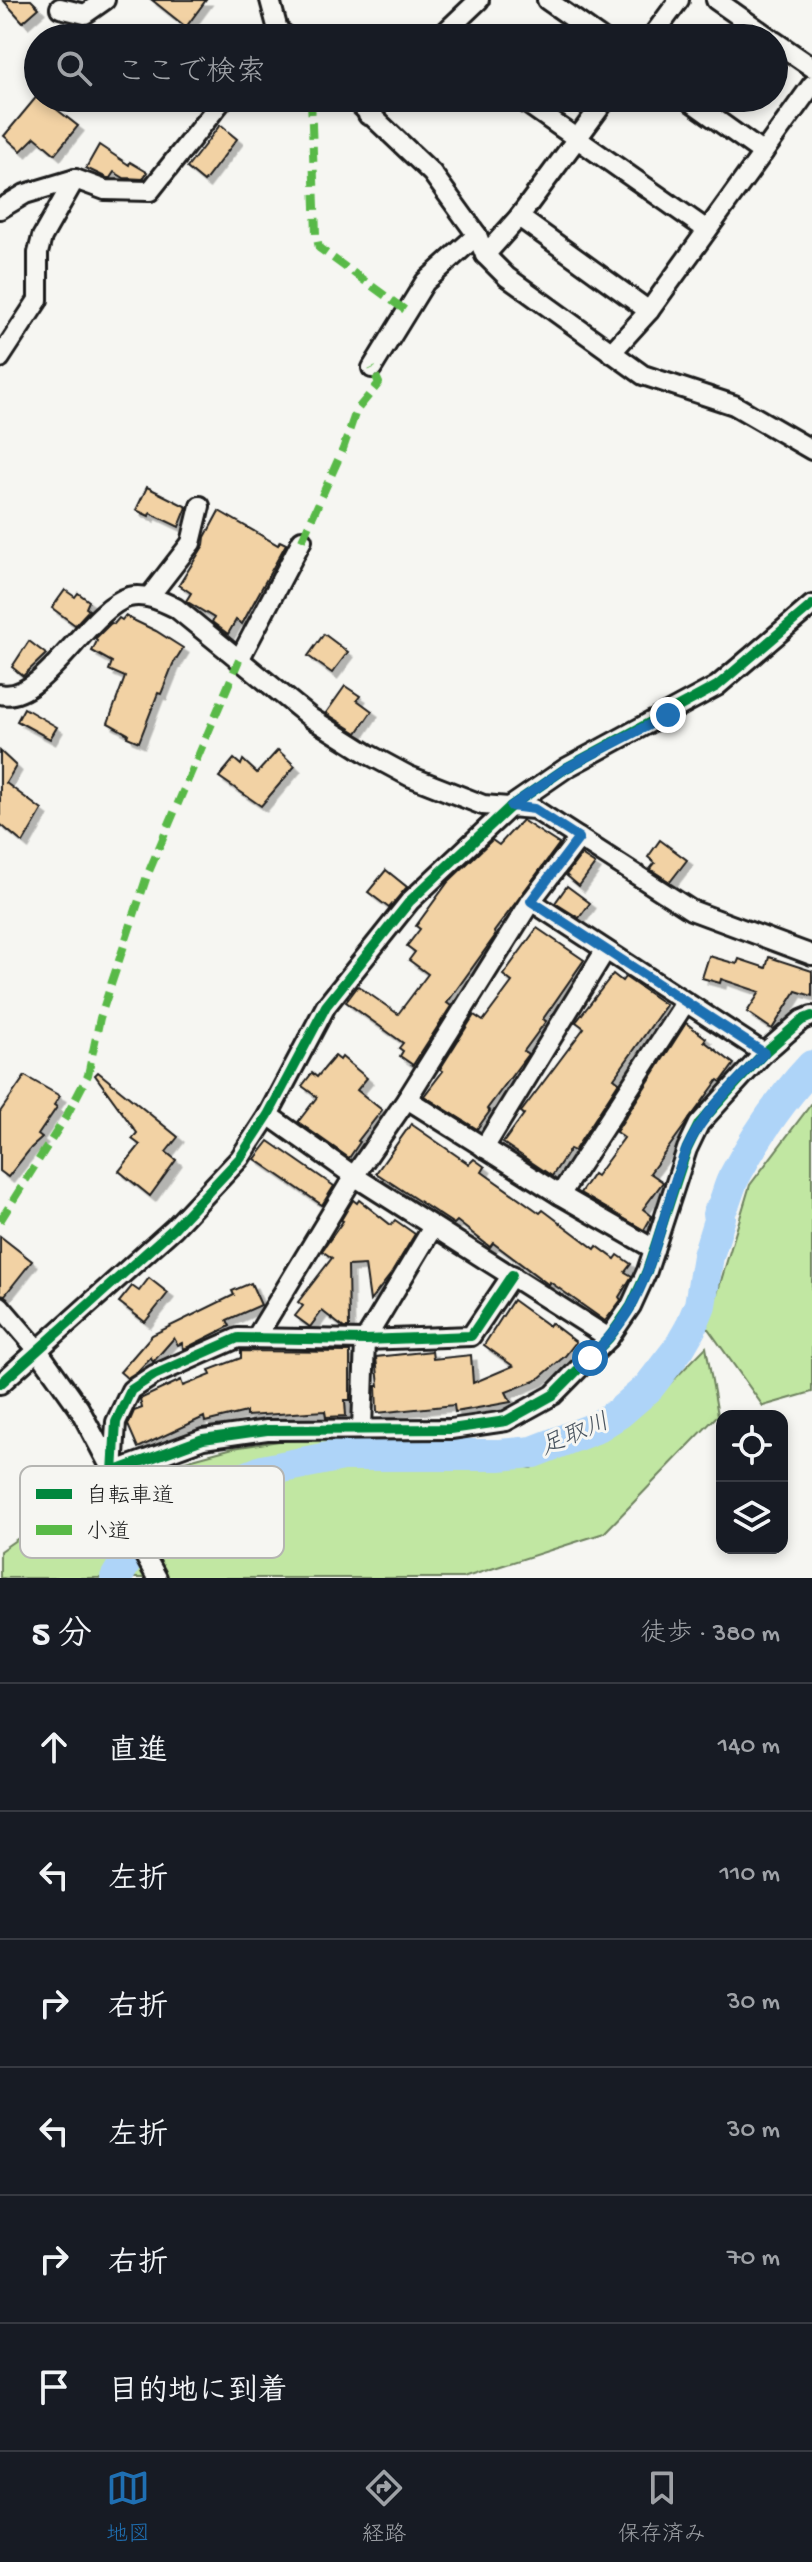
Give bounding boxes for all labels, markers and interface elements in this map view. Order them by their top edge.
search box [24,24,788,112]
icon: search [52,46,96,90]
text: ここで検索 [116,57,266,92]
route end [650,697,686,733]
route start [572,1340,608,1376]
water label: 足取川 [537,1409,614,1464]
map controls [716,1410,788,1554]
button: locate [716,1410,788,1482]
legend [20,1466,284,1558]
button: layers [716,1482,788,1554]
text: 自転車道 [86,1483,174,1511]
text: 小道 [86,1520,130,1547]
text: 5 分 [32,1617,92,1657]
text: 徒歩 · 380 m [640,1620,780,1651]
icon: ahead [32,1725,76,1769]
text: 140 m [718,1732,780,1763]
text: 直進 [108,1736,168,1771]
icon: left [32,1853,76,1897]
text: 110 m [720,1860,780,1891]
text: 左折 [108,1864,168,1899]
icon: right [32,1981,76,2025]
text: 30 m [727,1988,780,2019]
text: 右折 [108,1992,168,2027]
icon: left [32,2109,76,2153]
text: 30 m [727,2116,780,2147]
text: 左折 [108,2120,168,2155]
icon: right [32,2237,76,2281]
text: 70 m [727,2244,780,2275]
text: 右折 [108,2248,168,2283]
icon: arrive [32,2365,76,2409]
text: 目的地に到着 [108,2376,288,2411]
tab: 地図 [106,2466,150,2549]
tab: 経路 [362,2466,406,2549]
tab: 保存済み [618,2466,706,2549]

